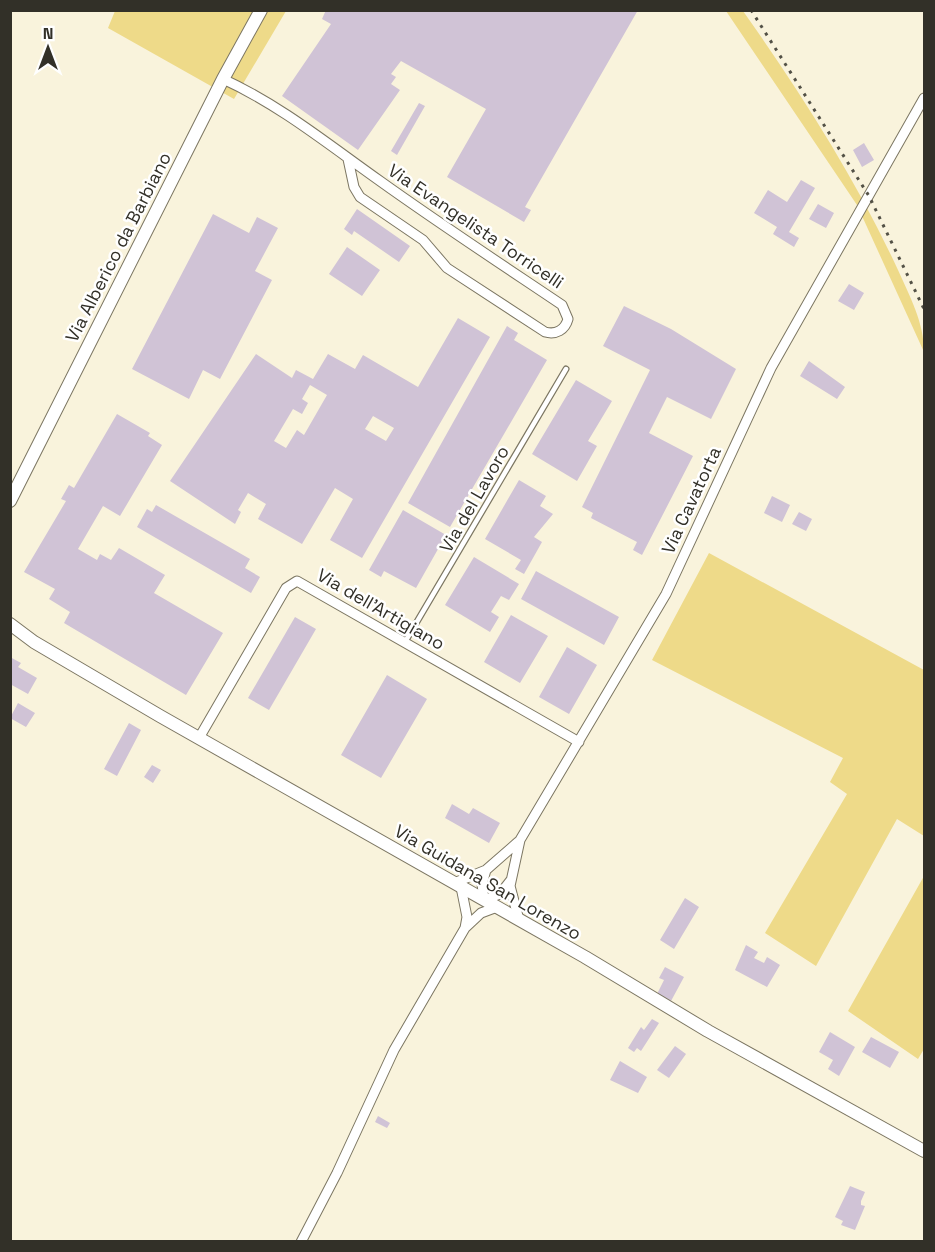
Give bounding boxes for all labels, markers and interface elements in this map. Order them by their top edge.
north arrow [18,18,78,78]
text: N [43,23,53,44]
street label: Via Alberico da Barbiano [60,148,176,346]
street label: Via Evangelista Torricelli [384,159,568,293]
street label: Via del Lavoro [434,441,514,557]
street label: Via Cavatorta [656,443,726,557]
street label: Via dell'Artigiano [313,563,449,655]
street label: Via Guidana San Lorenzo [390,819,586,945]

